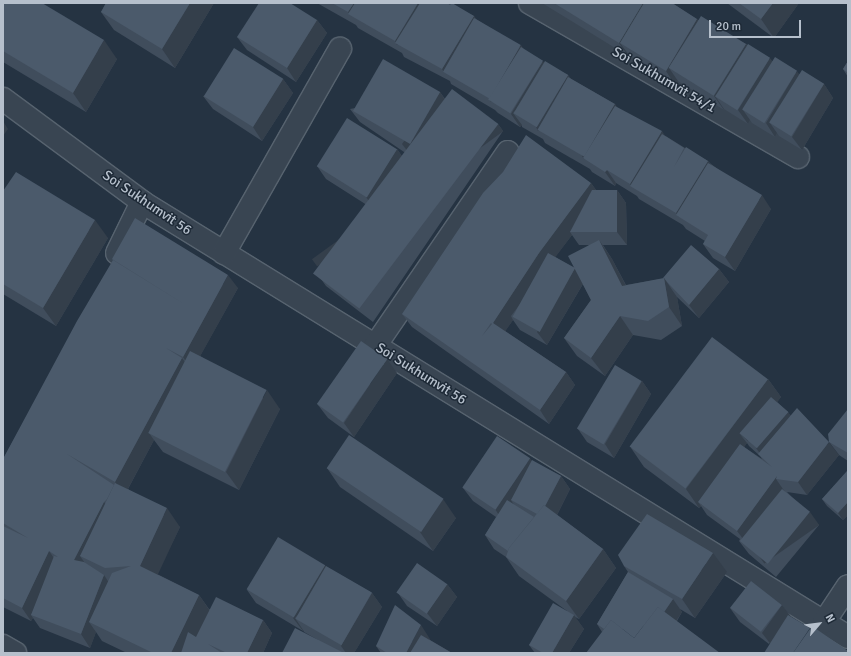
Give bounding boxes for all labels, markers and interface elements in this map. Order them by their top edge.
scale bar [711,12,803,38]
text: 20 m [716,19,741,34]
street label: Soi Sukhumvit 54/1 [609,43,719,117]
street label: Soi Sukhumvit 56 [99,167,195,239]
street label: Soi Sukhumvit 56 [373,339,469,409]
north arrow [799,604,839,644]
text: N [823,612,838,625]

